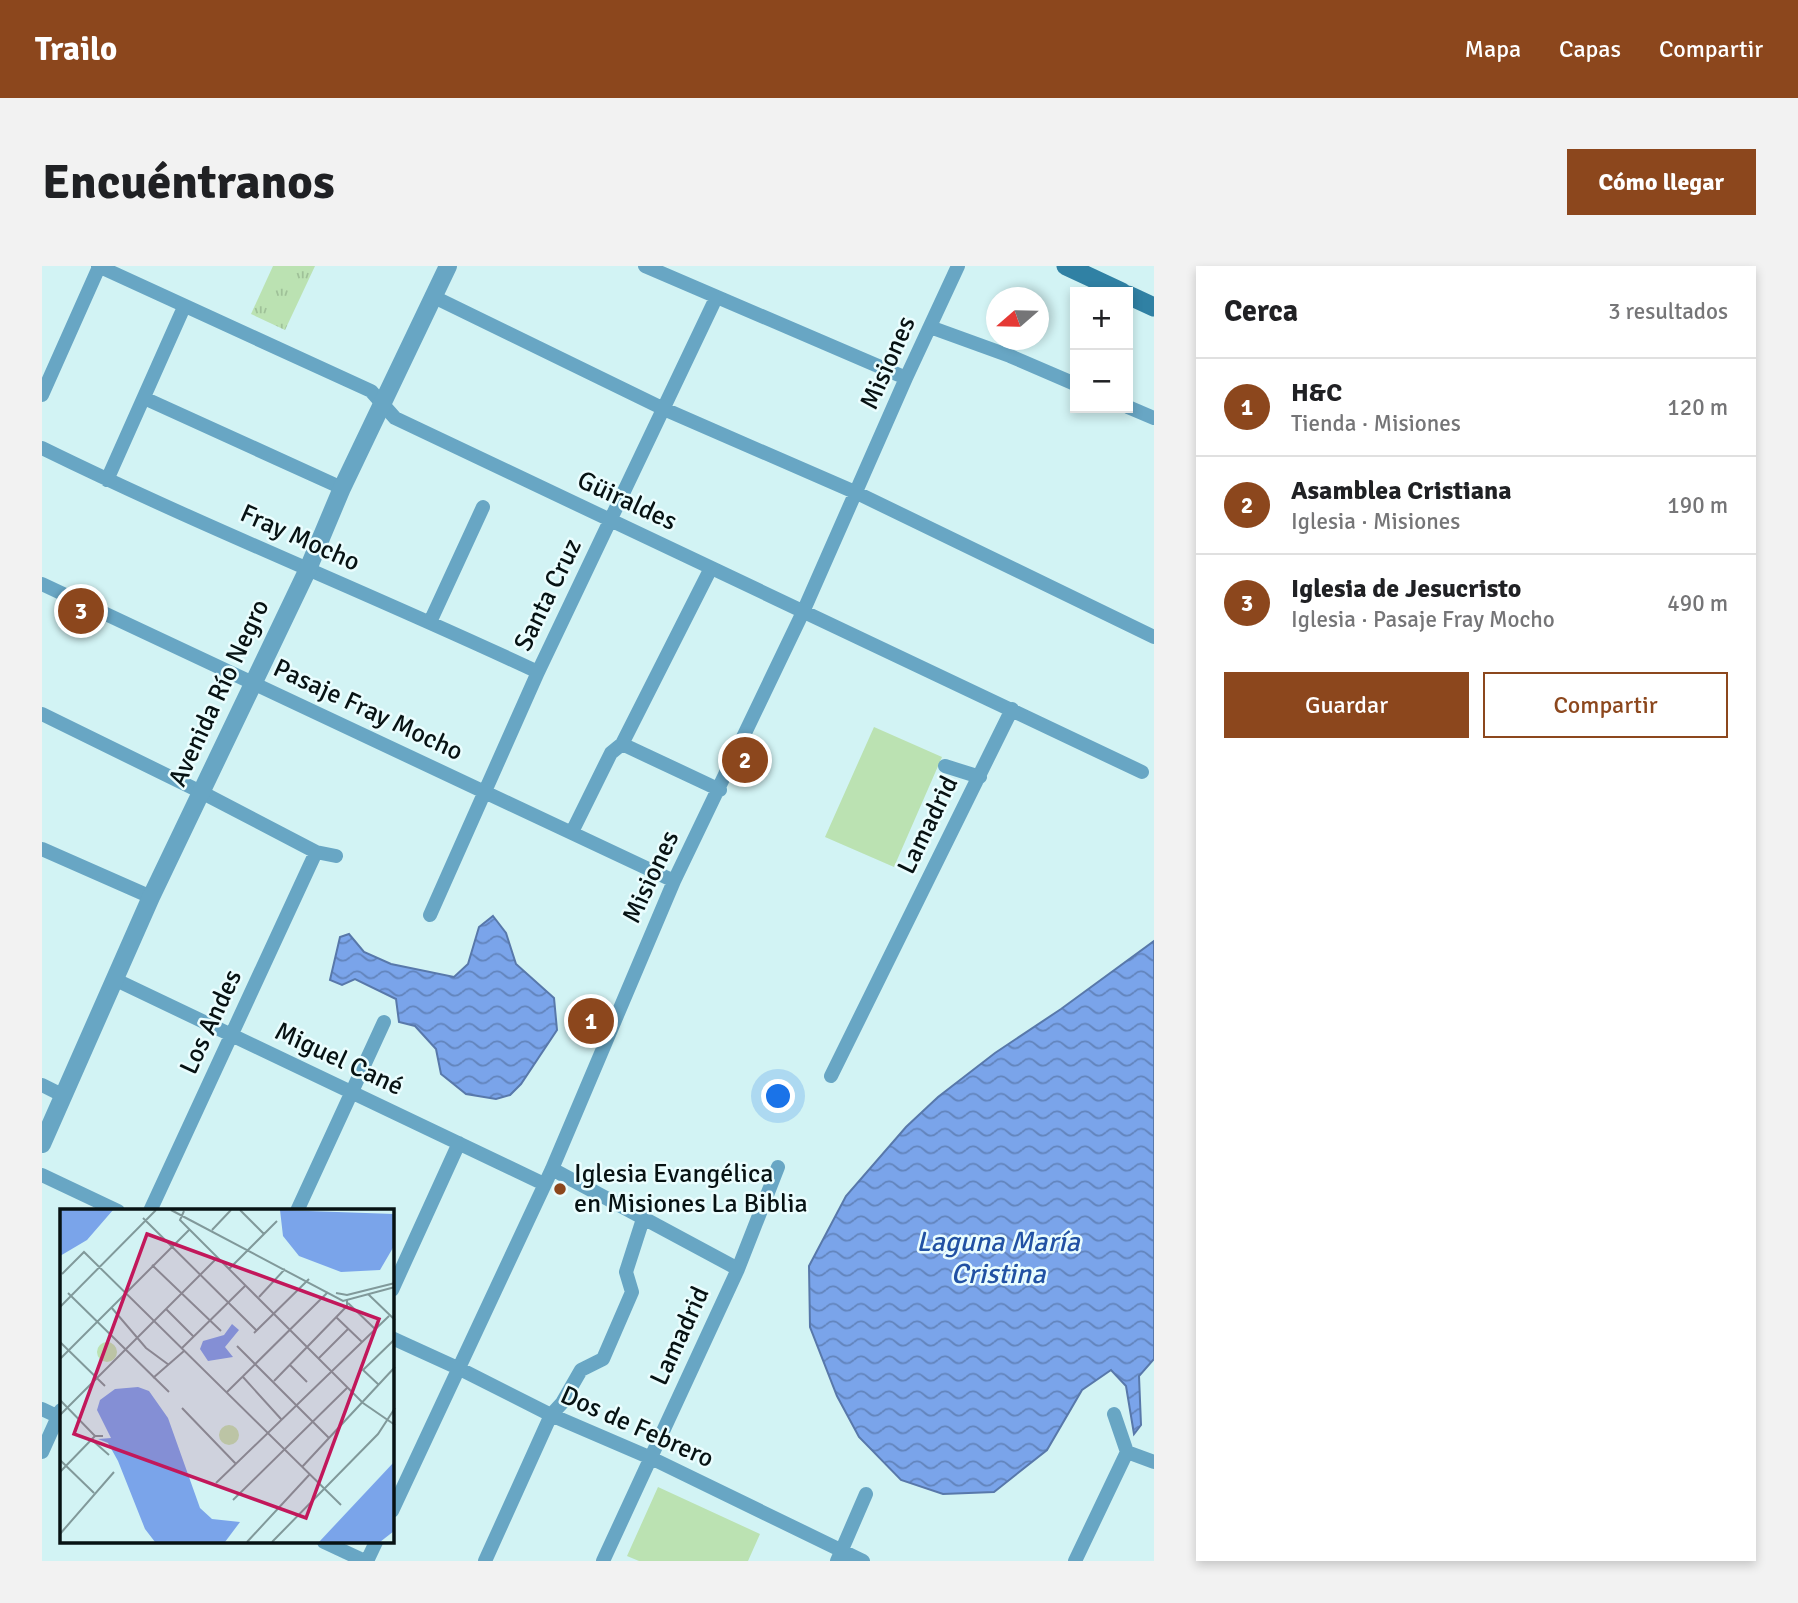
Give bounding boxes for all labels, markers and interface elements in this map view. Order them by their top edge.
text: Trailo [35,29,117,70]
text: Mapa [1465,34,1521,64]
text: Capas [1559,34,1621,64]
text: Compartir [1659,34,1763,64]
button: Cómo llegar [1567,149,1756,215]
text: Encuéntranos [42,152,335,212]
north arrow [986,287,1049,350]
map controls [1070,287,1133,413]
button: + [1070,287,1133,350]
text: Cerca [1224,293,1298,330]
text: 3 resultados [1608,297,1728,326]
street label: Misiones [853,311,923,415]
button: − [1070,350,1133,413]
text: H&C [1291,377,1342,409]
text: 1 [1241,393,1253,422]
text: 120 m [1667,393,1728,422]
text: Tienda · Misiones [1291,409,1461,438]
street label: Güiraldes [572,464,682,538]
text: Asamblea Cristiana [1291,475,1512,507]
text: 2 [1241,491,1253,520]
text: 190 m [1667,491,1728,520]
street label: Fray Mocho [235,497,365,579]
text: Iglesia · Misiones [1291,507,1460,536]
street label: Santa Cruz [507,534,589,656]
text: Iglesia de Jesucristo [1291,573,1521,605]
pin: 3 [58,585,104,637]
text: 3 [1241,589,1253,618]
text: 490 m [1667,589,1728,618]
street label: Avenida Río Negro [162,594,276,792]
text: Iglesia · Pasaje Fray Mocho [1291,605,1555,634]
street label: Pasaje Fray Mocho [268,652,468,768]
button: Guardar [1224,672,1469,738]
button: Compartir [1483,672,1728,738]
pin: 2 [722,734,768,786]
street label: Lamadrid [891,771,965,879]
street label: Misiones [616,826,686,928]
street label: Los Andes [173,965,249,1079]
pin: 1 [568,995,614,1047]
street label: Miguel Cané [270,1015,408,1103]
your location [761,1079,795,1113]
place label: Iglesia Evangélica en Misiones La Biblia [574,1158,808,1220]
marker: Iglesia Evangélica en Misiones La Biblia [552,1181,568,1197]
inset map [60,1209,394,1544]
water label: Laguna María Cristina [916,1225,1081,1291]
street label: Lamadrid [643,1282,717,1390]
street label: Dos de Febrero [555,1379,719,1475]

